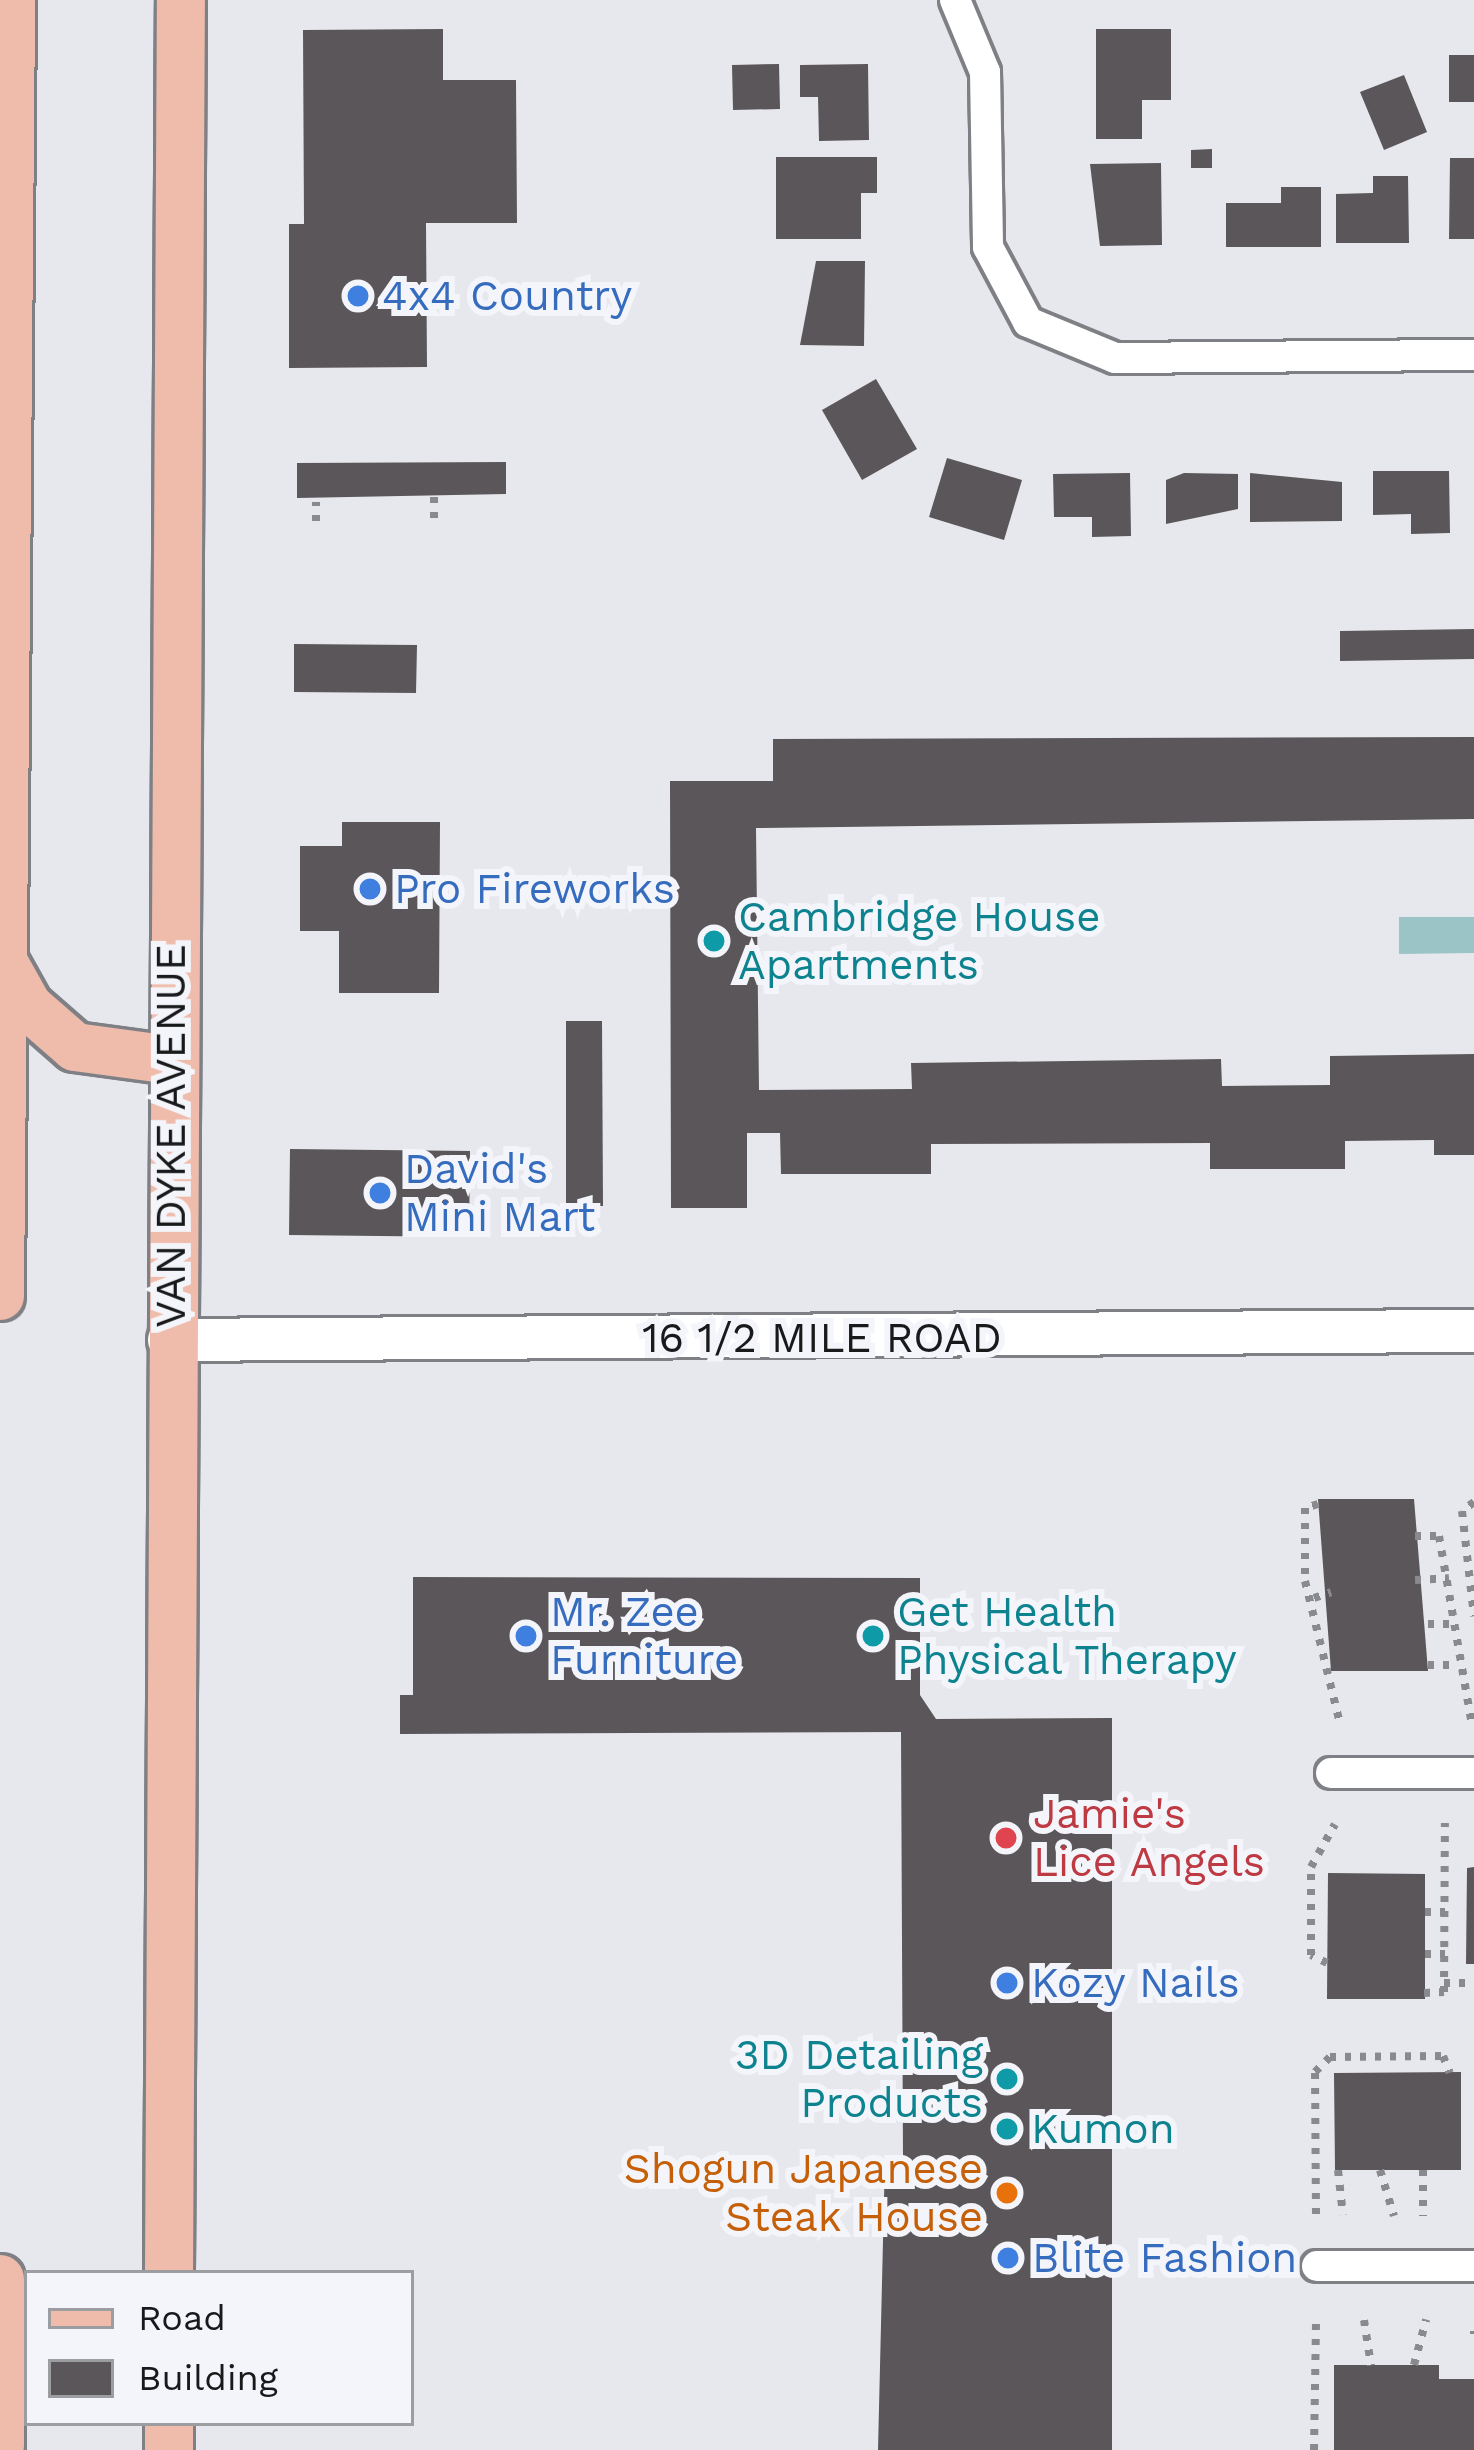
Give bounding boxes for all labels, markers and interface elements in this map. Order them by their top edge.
place label: 4x4 Country [382,271,632,321]
marker: 4x4 Country [345,283,371,309]
place label: Pro Fireworks [394,864,675,914]
marker: Pro Fireworks [357,876,383,902]
place label: Cambridge House Apartments [738,892,1100,990]
marker: Cambridge House Apartments [701,928,727,954]
street label: VAN DYKE AVENUE [146,943,196,1329]
place label: David's Mini Mart [404,1144,595,1242]
marker: David's Mini Mart [367,1180,393,1206]
street label: 16 1/2 MILE ROAD [642,1313,1002,1363]
place label: Mr. Zee Furniture [550,1587,738,1686]
place label: Get Health Physical Therapy [897,1587,1239,1686]
marker: Mr. Zee Furniture [513,1623,539,1649]
marker: Get Health Physical Therapy [860,1623,886,1649]
place label: Jamie's Lice Angels [1033,1789,1267,1888]
marker: Jamie's Lice Angels [990,1822,1022,1854]
place label: Kozy Nails [1031,1958,1241,2008]
marker: Kozy Nails [994,1970,1020,1996]
place label: 3D Detailing Products [735,2030,983,2128]
marker: 3D Detailing Products [994,2066,1020,2092]
place label: Kumon [1031,2104,1175,2154]
marker: Kumon [994,2116,1020,2142]
place label: Shogun Japanese Steak House [623,2144,983,2242]
marker: Shogun Japanese Steak House [994,2180,1020,2206]
place label: Blite Fashion [1032,2233,1297,2283]
marker: Blite Fashion [995,2245,1021,2271]
legend [24,2270,414,2426]
text: Road [138,2297,226,2339]
text: Building [138,2357,278,2399]

